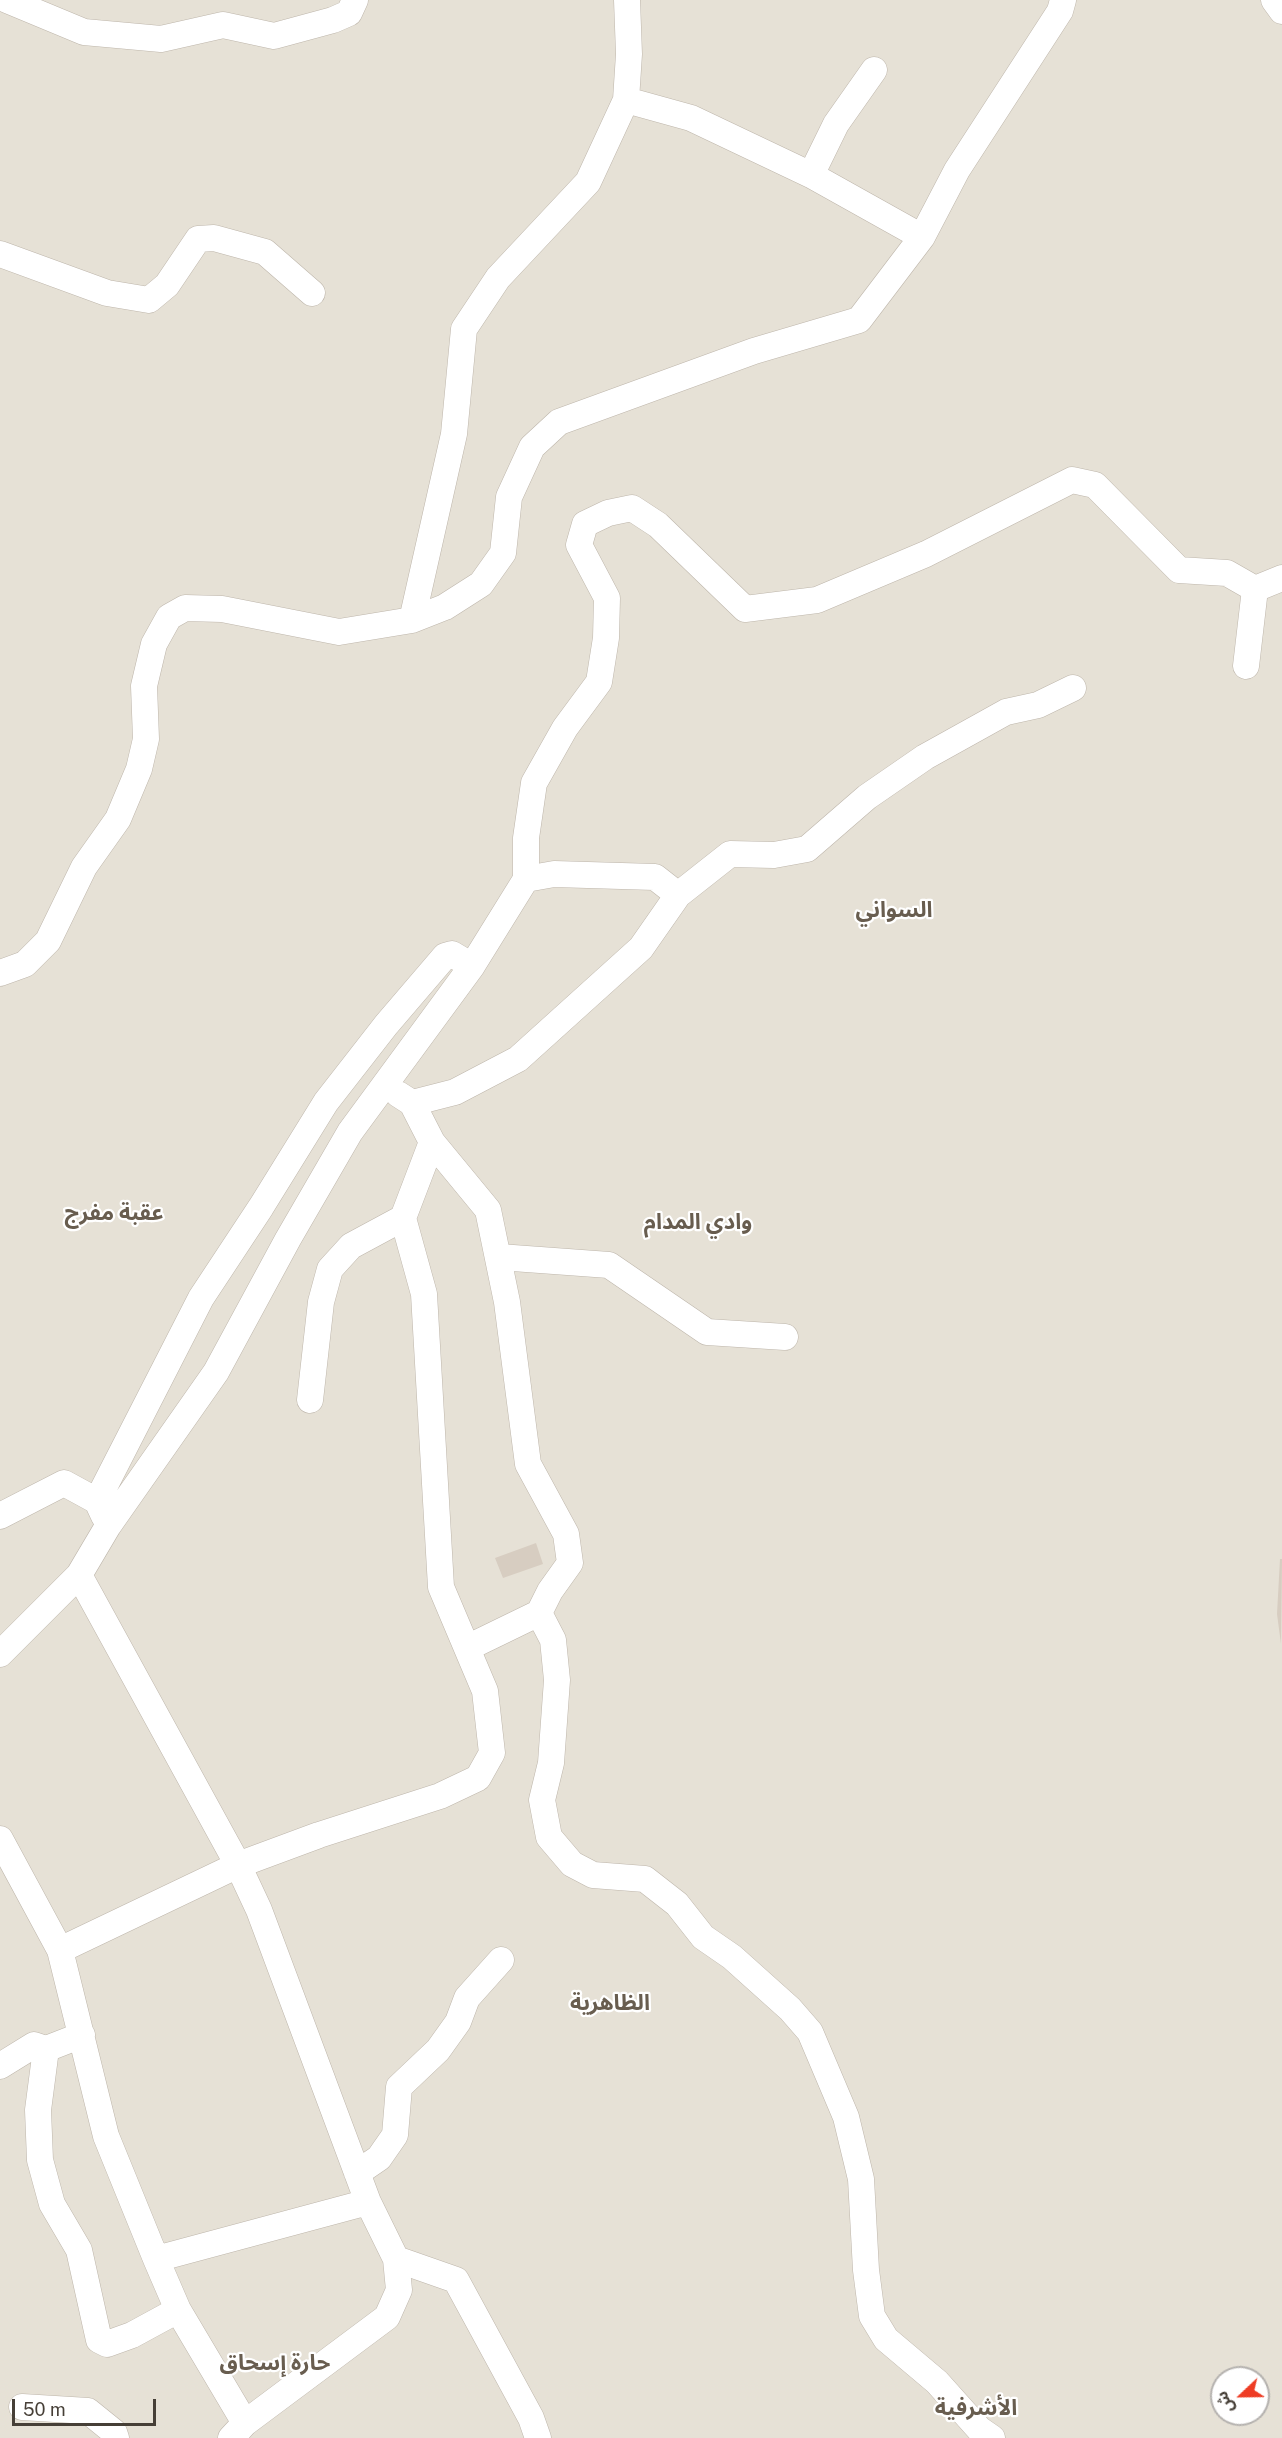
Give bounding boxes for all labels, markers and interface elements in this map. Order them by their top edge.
district label: السواني [855,897,933,923]
district label: عقبة مفرج [65,1200,163,1226]
district label: وادي المدام [644,1209,752,1235]
district label: الظاهرية [570,1990,650,2016]
district label: حارة إسحاق [220,2350,330,2376]
north arrow [1210,2366,1270,2426]
scale bar [15,2387,159,2425]
text: ش [1212,2388,1238,2416]
district label: الأشرفية [935,2395,1017,2421]
text: 50 m [23,2399,66,2420]

